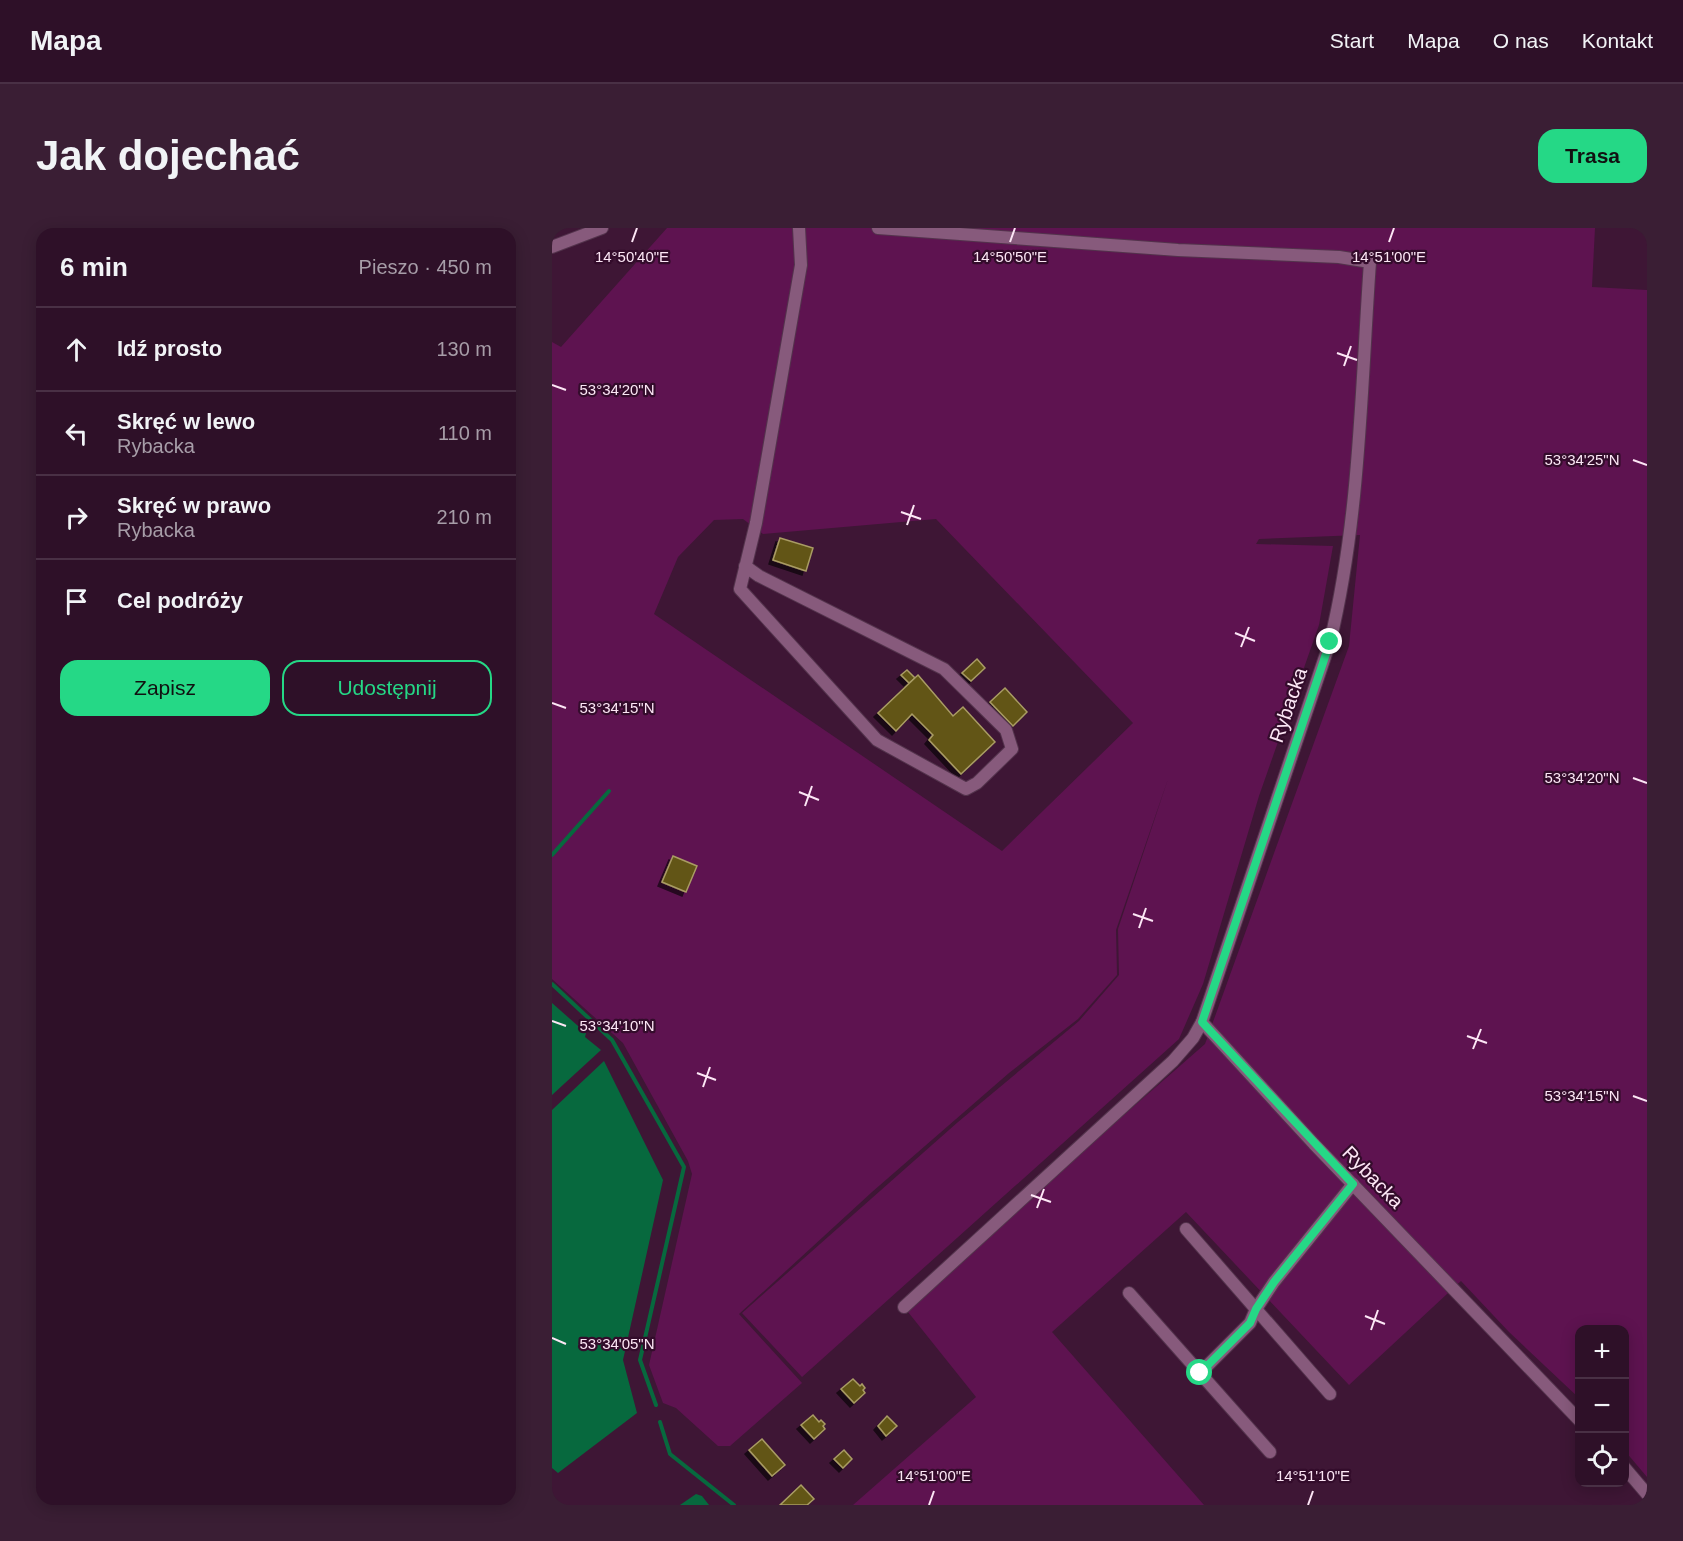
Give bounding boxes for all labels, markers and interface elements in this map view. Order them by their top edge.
text: Mapa [30,25,102,56]
text: Start [1330,29,1374,52]
text: Mapa [1407,29,1460,52]
text: O nas [1493,29,1549,52]
text: Kontakt [1582,29,1653,52]
button: Trasa [1538,129,1647,183]
text: Jak dojechać [36,132,300,179]
text: 14°50'40"E [595,248,669,265]
text: 14°50'50"E [973,248,1047,265]
text: 14°51'00"E [1352,248,1426,265]
text: 6 min [60,252,128,282]
text: Pieszo · 450 m [359,256,492,278]
icon: ahead [60,333,93,366]
text: Idź prosto [117,336,222,361]
text: 130 m [436,338,492,360]
text: 53°34'20"N [579,381,655,398]
text: Skręć w lewo [117,409,255,434]
icon: left [60,417,93,450]
text: 110 m [438,422,492,444]
text: Rybacka [117,435,195,457]
text: 53°34'25"N [1544,451,1620,468]
text: Skręć w prawo [117,493,271,518]
icon: right [60,501,93,534]
text: 210 m [436,506,492,528]
text: Rybacka [117,519,195,541]
icon: arrive [60,585,93,618]
text: Cel podróży [117,588,243,613]
route end [1316,628,1342,654]
button: Zapisz [60,660,270,716]
button: Udostępnij [282,660,492,716]
street label: Rybacka [1265,664,1311,745]
text: 53°34'15"N [579,699,655,716]
text: 53°34'20"N [1544,769,1620,786]
text: 53°34'10"N [579,1017,655,1034]
text: 53°34'15"N [1544,1087,1620,1104]
street label: Rybacka [1338,1141,1409,1213]
map controls [1575,1325,1629,1487]
button: + [1575,1325,1629,1379]
text: 53°34'05"N [579,1335,655,1352]
route start [1186,1359,1212,1385]
button: − [1575,1379,1629,1433]
button: locate [1575,1433,1629,1487]
text: 14°51'00"E [897,1467,971,1484]
text: 14°51'10"E [1276,1467,1350,1484]

